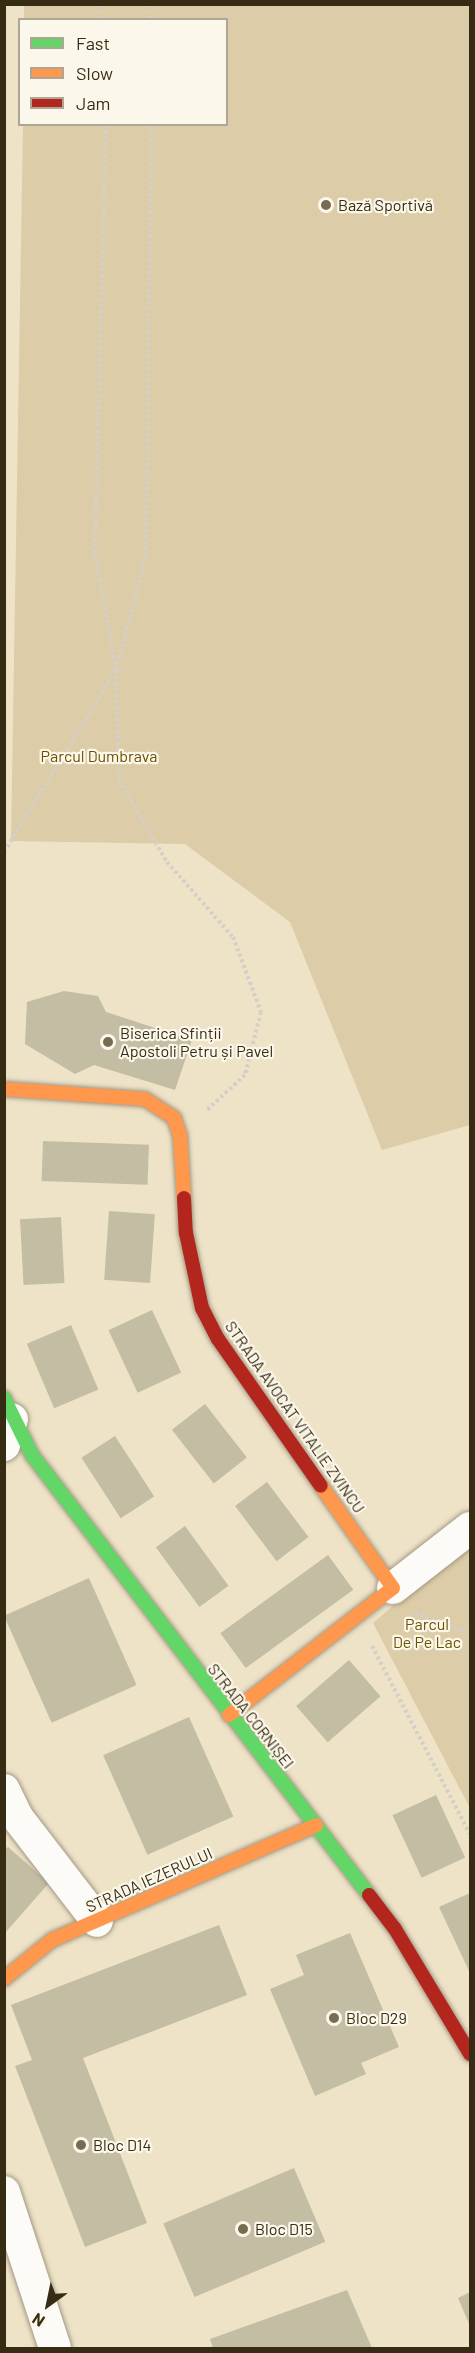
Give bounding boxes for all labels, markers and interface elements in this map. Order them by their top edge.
legend [18,18,228,126]
text: Fast [76,32,110,54]
text: Slow [76,62,113,84]
text: Jam [76,92,110,114]
place label: Bază Sportivă [338,195,433,215]
marker: Bază Sportivă [319,198,333,212]
park label: Parcul Dumbrava [41,746,157,766]
place label: Biserica Sfinții Apostoli Petru și Pavel [120,1023,273,1061]
marker: Biserica Sfinții Apostoli Petru și Pavel [101,1035,115,1049]
street label: STRADA AVOCAT VITALIE ZVINCU [221,1317,369,1517]
park label: Parcul De Pe Lac [393,1614,461,1652]
street label: STRADA CORNIȘEI [204,1660,298,1772]
street label: STRADA IEZERULUI [83,1843,215,1917]
place label: Bloc D29 [346,2008,407,2028]
marker: Bloc D29 [327,2011,341,2025]
place label: Bloc D14 [93,2135,151,2155]
marker: Bloc D14 [74,2138,88,2152]
place label: Bloc D15 [255,2219,313,2239]
marker: Bloc D15 [236,2222,250,2236]
north arrow [18,2275,78,2335]
text: N [28,2310,48,2331]

